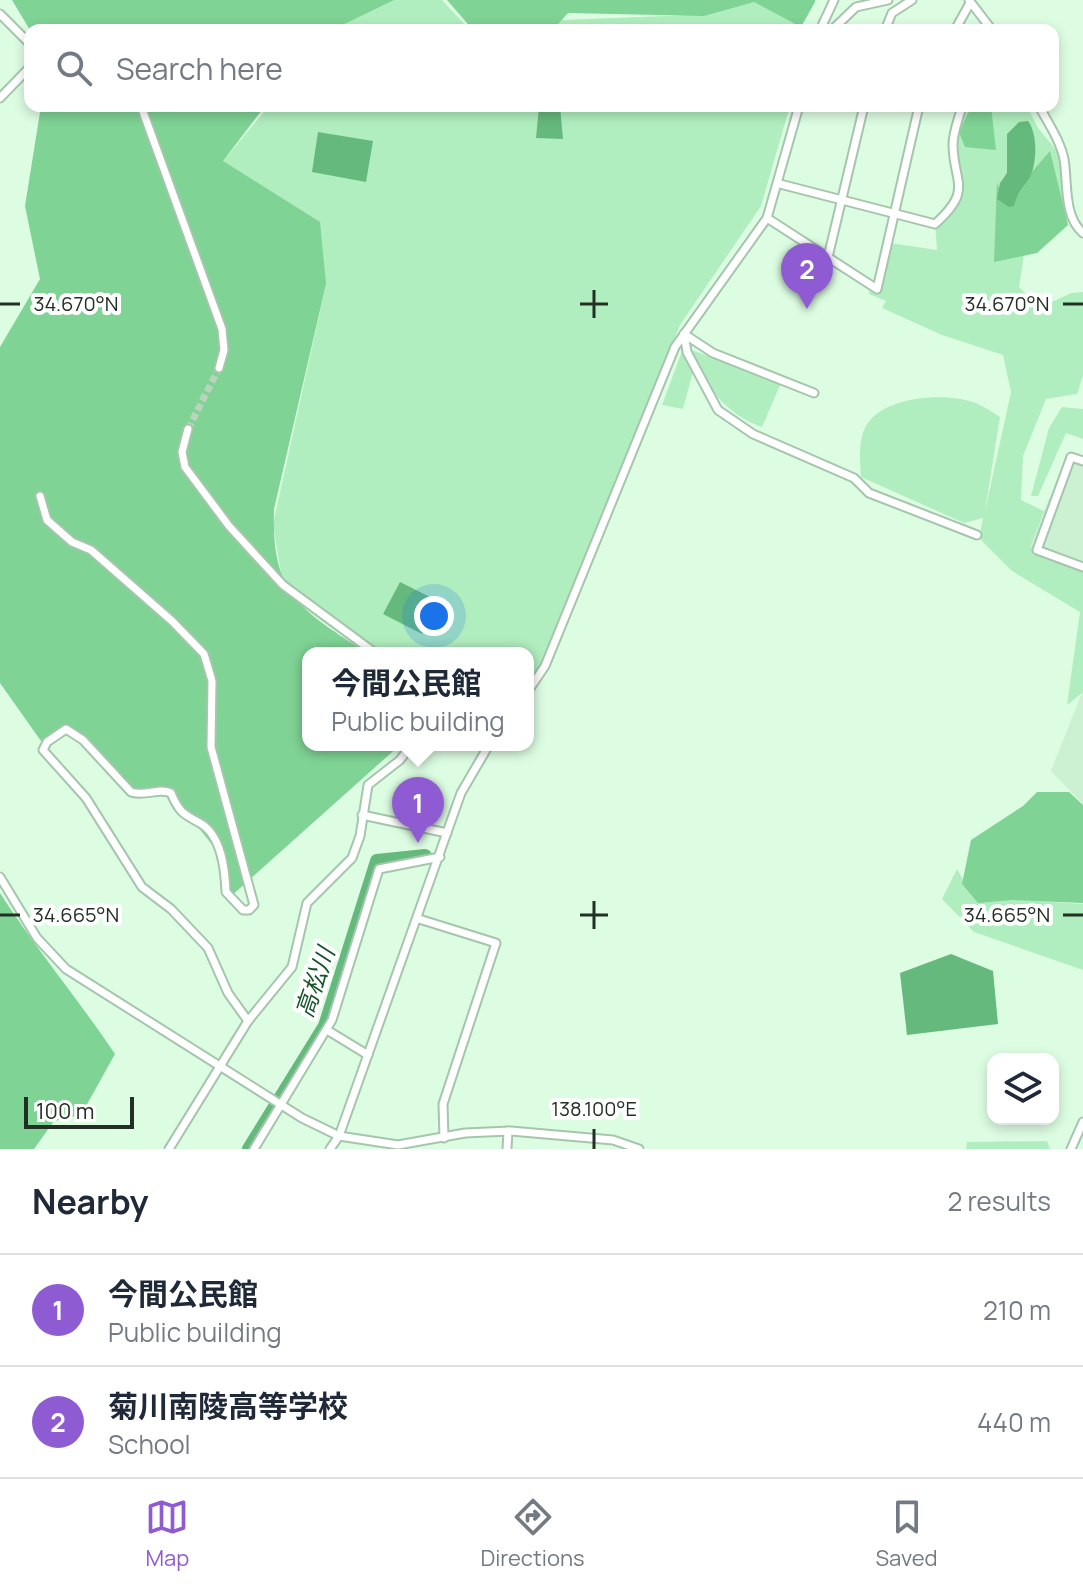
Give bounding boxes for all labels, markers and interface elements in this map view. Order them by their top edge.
search box [24,24,1059,112]
icon: search [52,46,96,90]
text: Search here [116,48,283,89]
pin: 2 [781,243,833,309]
text: 34.670°N [34,290,118,317]
text: 34.670°N [965,290,1049,317]
your location [414,596,454,636]
popup [302,647,534,751]
text: 今間公民館 [331,662,481,703]
text: Public building [331,703,505,739]
pin: 1 [392,777,444,843]
text: 34.665°N [33,901,119,928]
text: 34.665°N [964,901,1050,928]
water label: 高松川 [287,940,342,1021]
map controls [987,1053,1059,1125]
button: layers [987,1053,1059,1125]
scale bar [24,1093,134,1129]
text: 138.100°E [551,1095,637,1122]
text: 100 m [36,1096,94,1126]
text: Nearby [32,1178,148,1224]
text: 2 results [947,1183,1051,1219]
text: 今間公民館 [108,1273,258,1314]
text: 1 [52,1292,64,1328]
text: 210 m [983,1292,1051,1328]
text: Public building [108,1314,282,1350]
text: 菊川南陵高等学校 [108,1385,348,1426]
text: 2 [50,1404,66,1440]
text: 440 m [977,1404,1051,1440]
text: School [108,1426,191,1462]
tab: Map [145,1495,189,1573]
tab: Directions [480,1495,585,1573]
tab: Saved [876,1495,938,1573]

